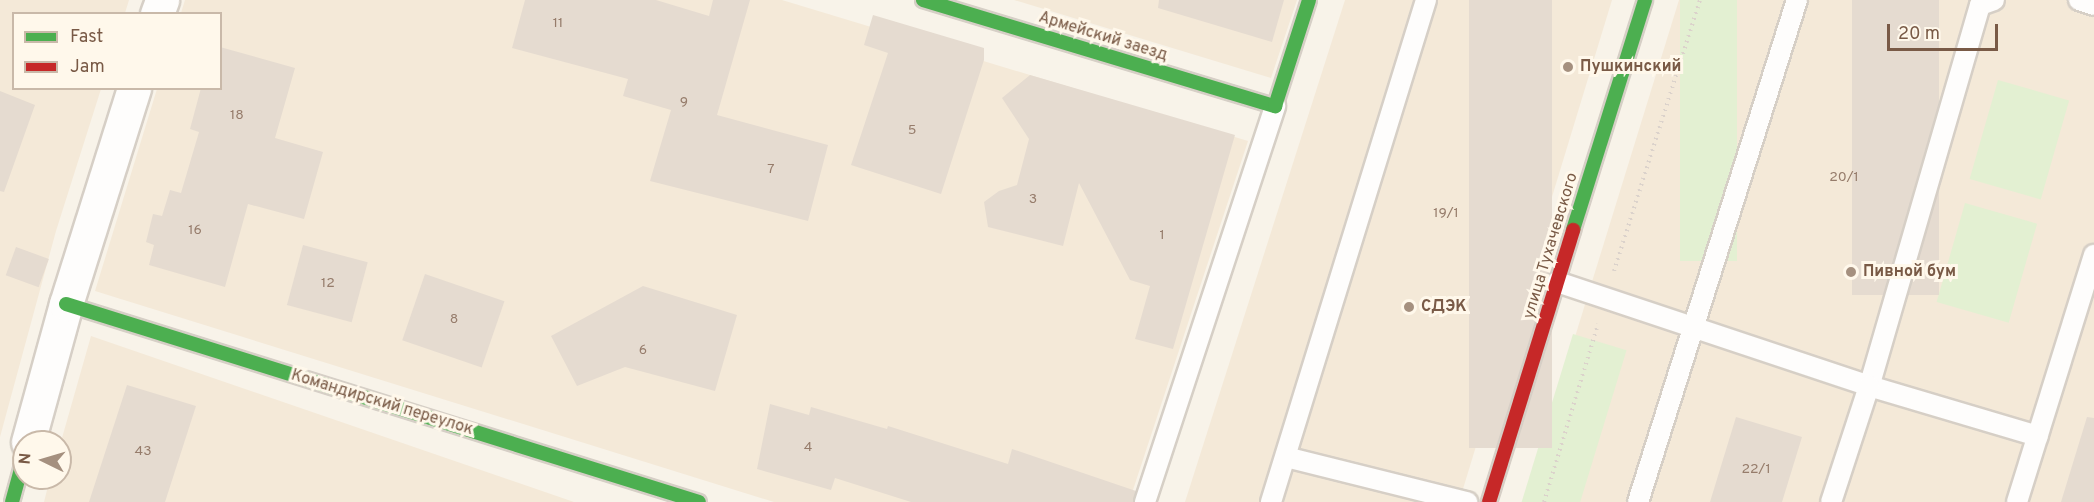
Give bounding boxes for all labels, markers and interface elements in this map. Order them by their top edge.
street label: Армейский заезд [1036,8,1170,66]
legend [12,12,222,90]
scale bar [1890,12,2001,50]
house number: 11 [553,16,563,32]
text: 20 m [1898,23,1940,46]
text: Fast [70,26,103,49]
text: Jam [70,56,105,79]
place label: Пушкинский [1580,57,1681,77]
marker: Пушкинский [1561,60,1575,74]
house number: 9 [680,95,688,111]
house number: 18 [230,108,244,124]
house number: 5 [908,123,916,139]
house number: 7 [767,162,775,178]
street label: улица Тухачевского [1519,170,1583,322]
house number: 20/1 [1829,170,1859,186]
house number: 3 [1029,192,1037,208]
house number: 19/1 [1433,206,1459,222]
house number: 16 [188,223,202,239]
house number: 1 [1159,228,1165,244]
place label: Пивной бум [1863,262,1956,282]
marker: Пивной бум [1844,265,1858,279]
house number: 12 [321,276,335,292]
place label: СДЭК [1421,297,1467,317]
marker: СДЭК [1402,300,1416,314]
house number: 8 [450,312,458,328]
house number: 6 [639,343,647,359]
street label: Командирский переулок [289,366,475,440]
north arrow [12,430,72,490]
house number: 4 [804,440,812,456]
house number: 43 [134,444,152,460]
text: N [16,452,37,465]
house number: 22/1 [1741,462,1771,478]

